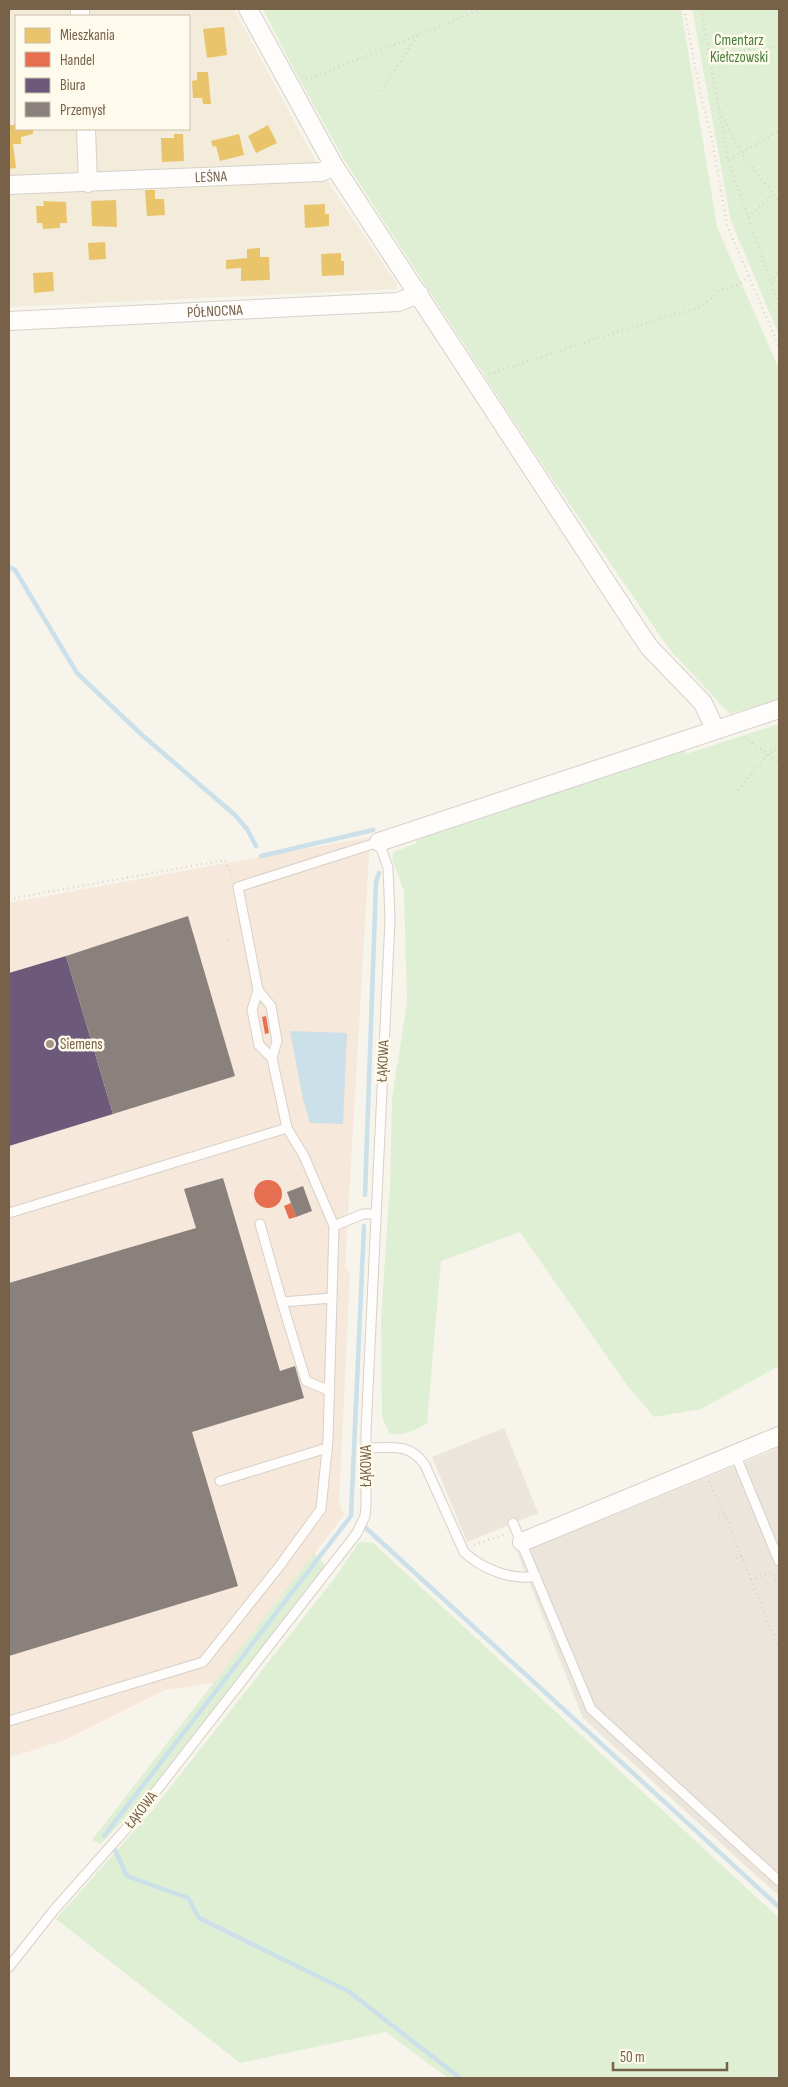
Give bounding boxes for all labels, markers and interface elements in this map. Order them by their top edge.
legend [15,15,190,130]
text: Mieszkania [60,26,115,45]
park label: Cmentarz Kiełczowski [710,31,768,67]
text: Handel [60,51,95,70]
text: Biura [60,76,86,95]
text: Przemysł [60,101,106,120]
street label: LEŚNA [194,166,228,187]
street label: PÓŁNOCNA [186,300,244,322]
place label: Siemens [60,1035,103,1054]
marker: Siemens [44,1038,56,1050]
street label: ŁĄKOWA [372,1039,394,1083]
street label: ŁĄKOWA [357,1444,376,1488]
street label: ŁĄKOWA [120,1787,162,1833]
scale bar [613,2040,727,2072]
text: 50 m [620,2048,645,2067]

